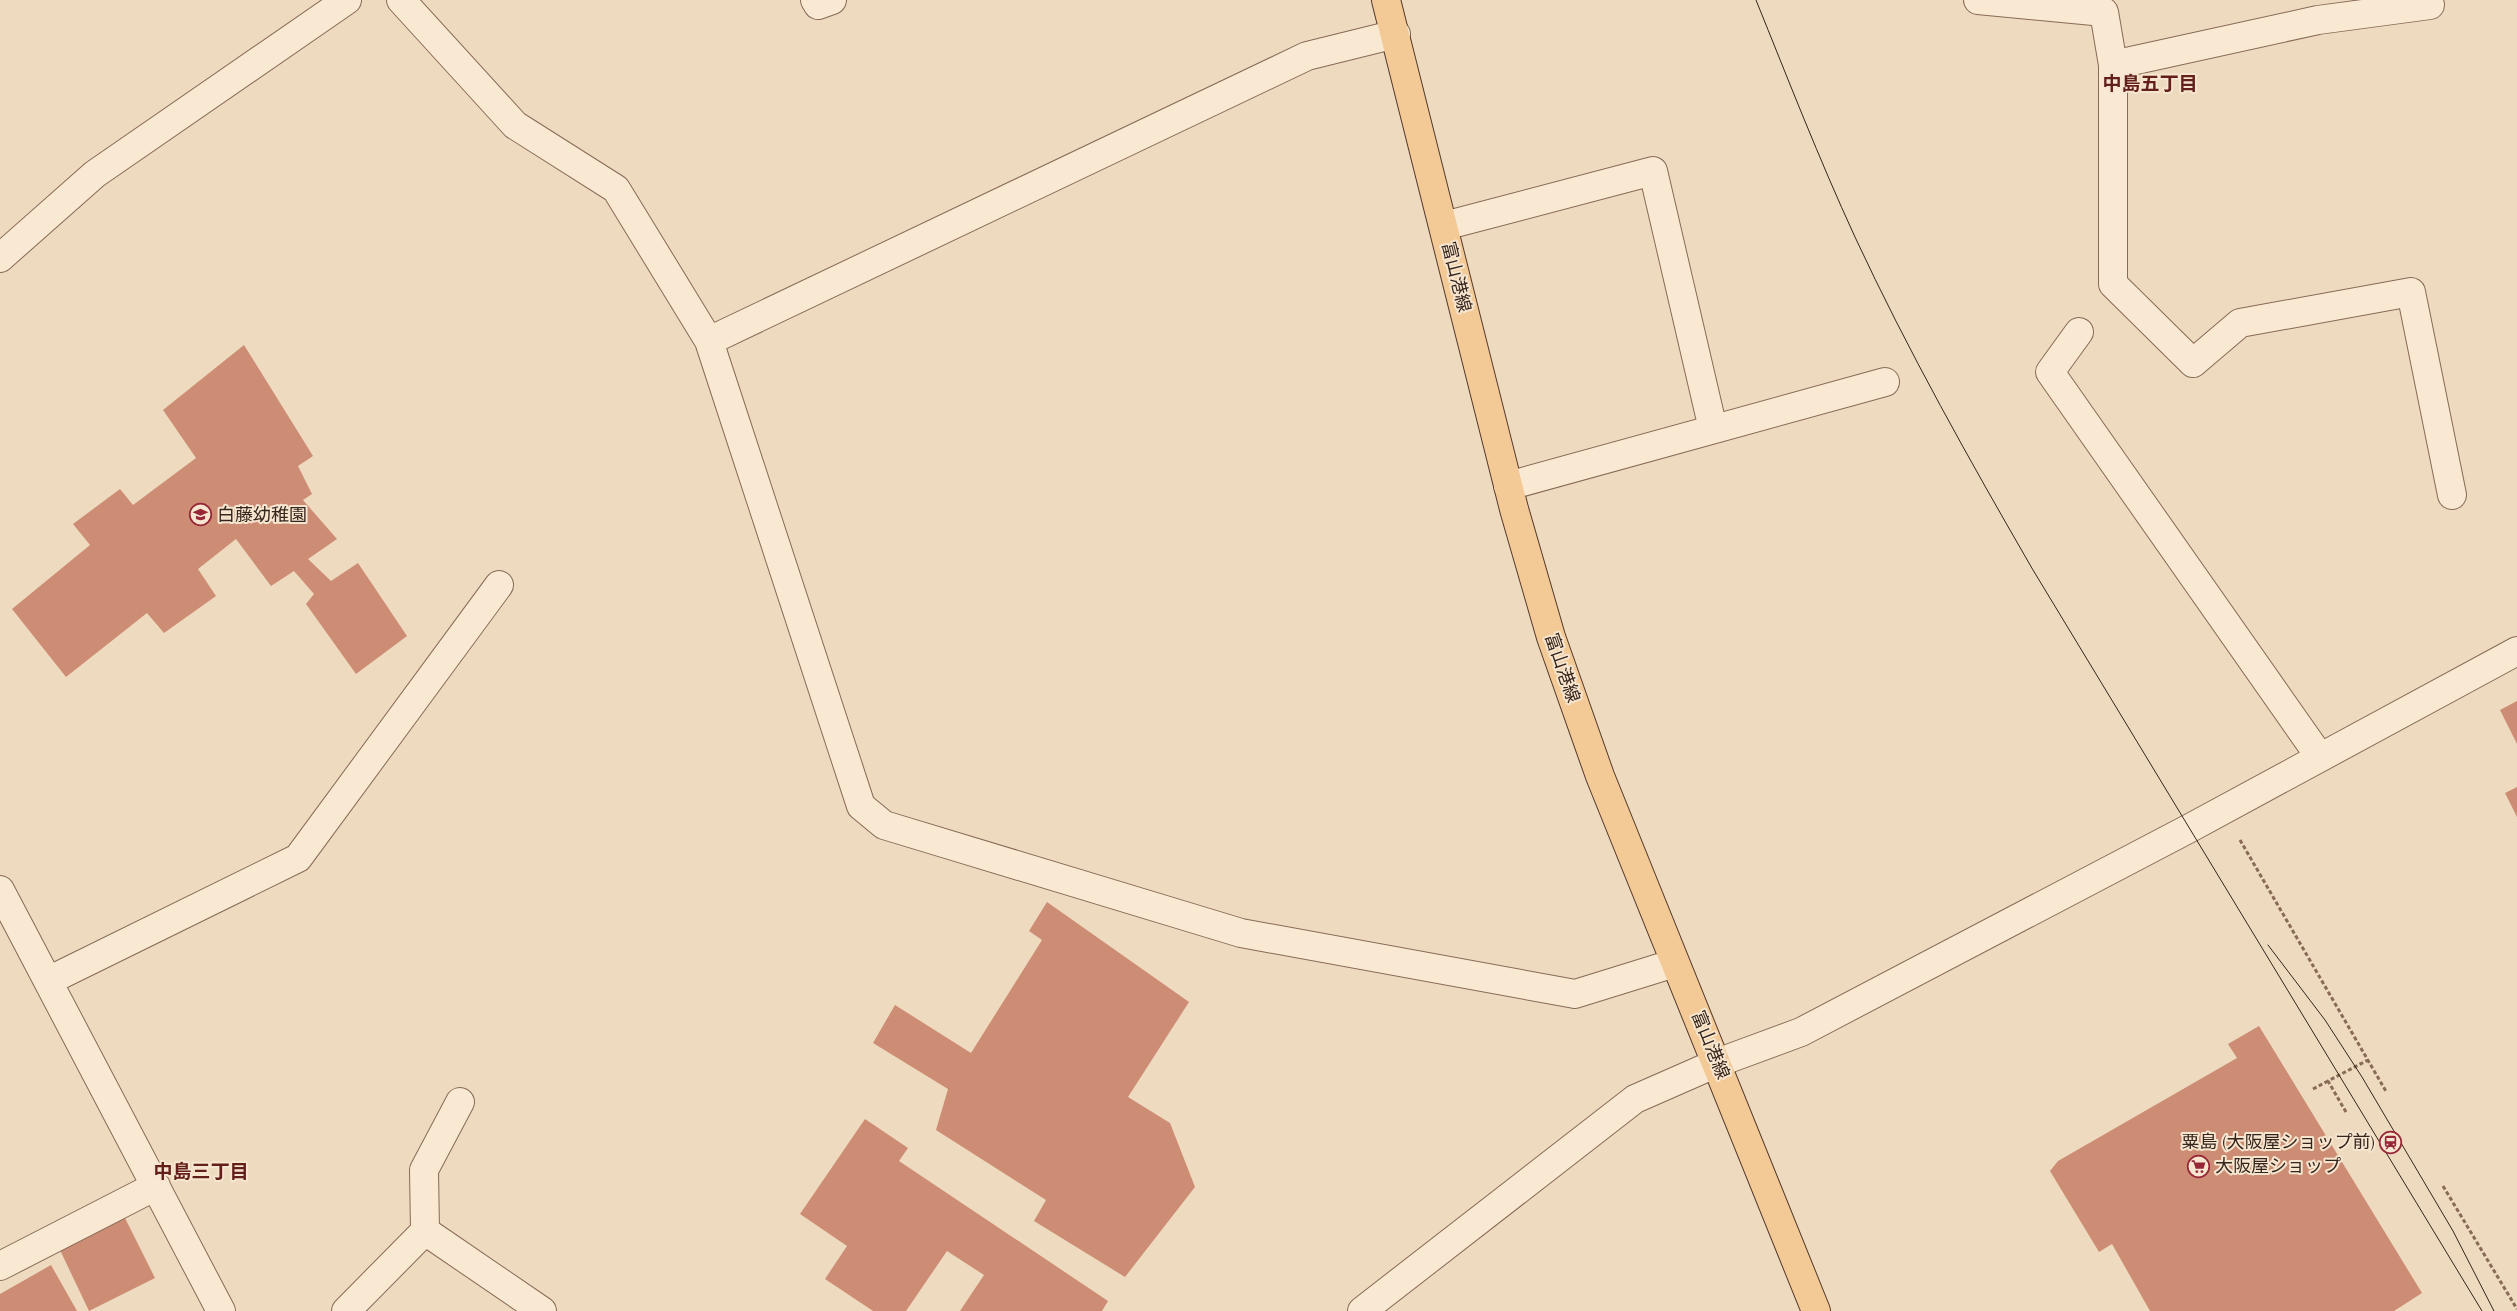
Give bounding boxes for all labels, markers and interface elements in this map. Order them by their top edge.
district label: 中島五丁目 [2102,70,2198,99]
street label: 富山港線 [1434,239,1478,315]
place label: 白藤幼稚園 [217,502,307,529]
school or university icon: 白藤幼稚園 [189,503,213,527]
street label: 富山港線 [1538,630,1586,706]
street label: 富山港線 [1684,1007,1736,1083]
place label: 粟島 (大阪屋ショップ前) [2182,1129,2375,1156]
station icon: 粟島 (大阪屋ショップ前) [2379,1130,2403,1154]
place label: 大阪屋ショップ [2215,1153,2341,1180]
supermarket icon: 大阪屋ショップ [2187,1154,2211,1178]
district label: 中島三丁目 [153,1158,249,1187]

